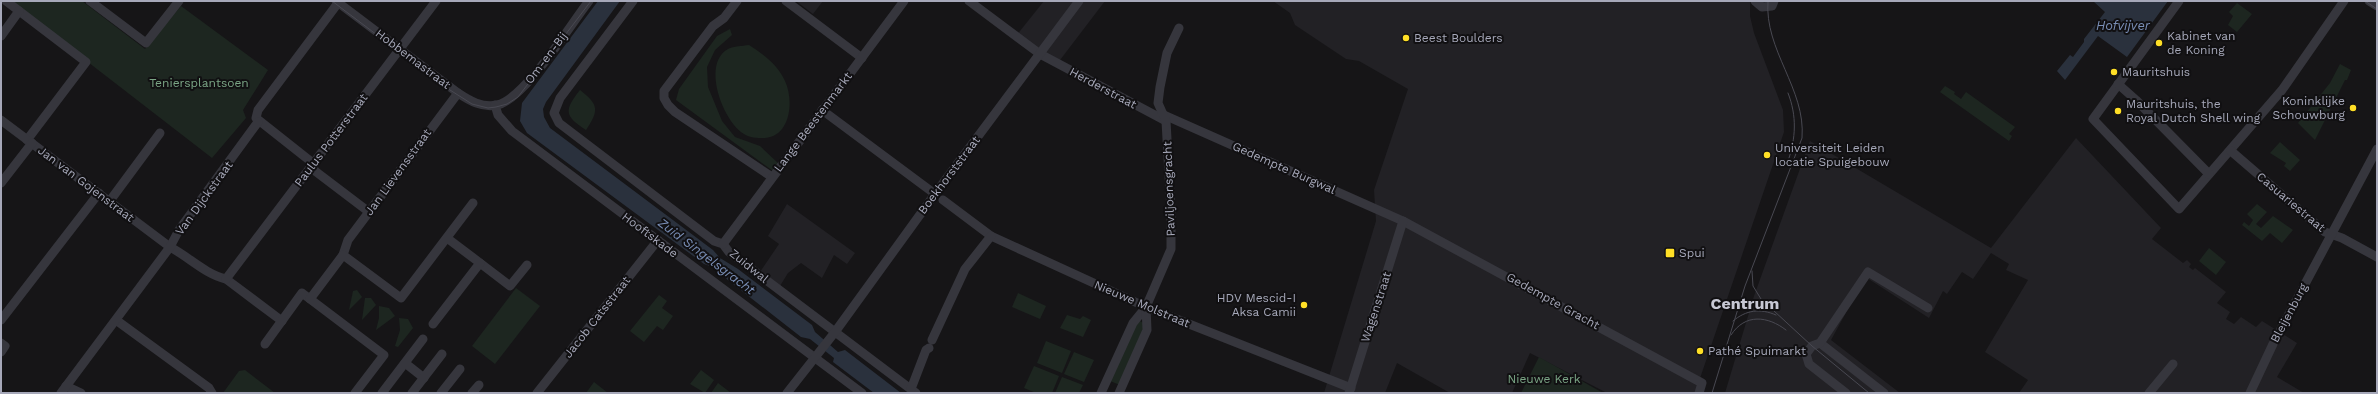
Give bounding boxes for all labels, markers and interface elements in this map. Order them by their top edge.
water label: Hofvijver [2096,18,2151,33]
street label: Hobbemastraat [373,26,453,92]
street label: Om-en-Bij [522,29,570,87]
place label: Kabinet van de Koning [2167,29,2236,57]
place label: Beest Boulders [1414,31,1503,45]
marker: Beest Boulders [1401,33,1411,43]
marker: Kabinet van de Koning [2154,38,2164,48]
street label: Herderstraat [1067,64,1139,112]
place label: Mauritshuis [2122,65,2190,79]
marker: Mauritshuis [2109,67,2119,77]
street label: Lange Beestenmarkt [771,69,855,175]
park label: Teniersplantsoen [149,76,249,90]
street label: Paulus Potterstraat [292,91,370,189]
place label: Koninklijke Schouwburg [2273,94,2346,122]
place label: Mauritshuis, the Royal Dutch Shell wing [2126,97,2261,125]
marker: Koninklijke Schouwburg [2348,103,2358,113]
marker: Mauritshuis, the Royal Dutch Shell wing [2113,106,2123,116]
street label: Jan Lievensstraat [362,126,434,218]
street label: Boekhorststraat [915,133,983,217]
street label: Gedempte Burgwal [1230,139,1338,197]
street label: Paviljoensgracht [1160,141,1178,237]
place label: Universiteit Leiden locatie Spuigebouw [1775,141,1890,169]
street label: Jan van Gojenstraat [35,143,137,225]
marker: Universiteit Leiden locatie Spuigebouw [1762,150,1772,160]
street label: Van Dijckstraat [172,158,236,238]
street label: Casuariestraat [2254,169,2328,235]
street label: Hooftskade [619,209,681,261]
water label: Zuid Singelsgracht [655,215,759,298]
street label: Zuidwal [727,246,771,286]
place label: Spui [1679,246,1705,260]
marker: Spui [1664,247,1676,259]
street label: Wagenstraat [1358,270,1394,344]
street label: Gedempte Gracht [1504,270,1602,332]
street label: Jacob Catsstraat [561,273,633,361]
street label: Nieuwe Molstraat [1092,277,1192,331]
street label: Bleijenburg [2268,280,2311,345]
place label: HDV Mescid-I Aksa Camii [1217,291,1296,319]
district label: Centrum [1711,294,1779,313]
marker: HDV Mescid-I Aksa Camii [1299,300,1309,310]
place label: Pathé Spuimarkt [1708,344,1806,358]
marker: Pathé Spuimarkt [1695,346,1705,356]
park label: Nieuwe Kerk [1507,372,1581,386]

